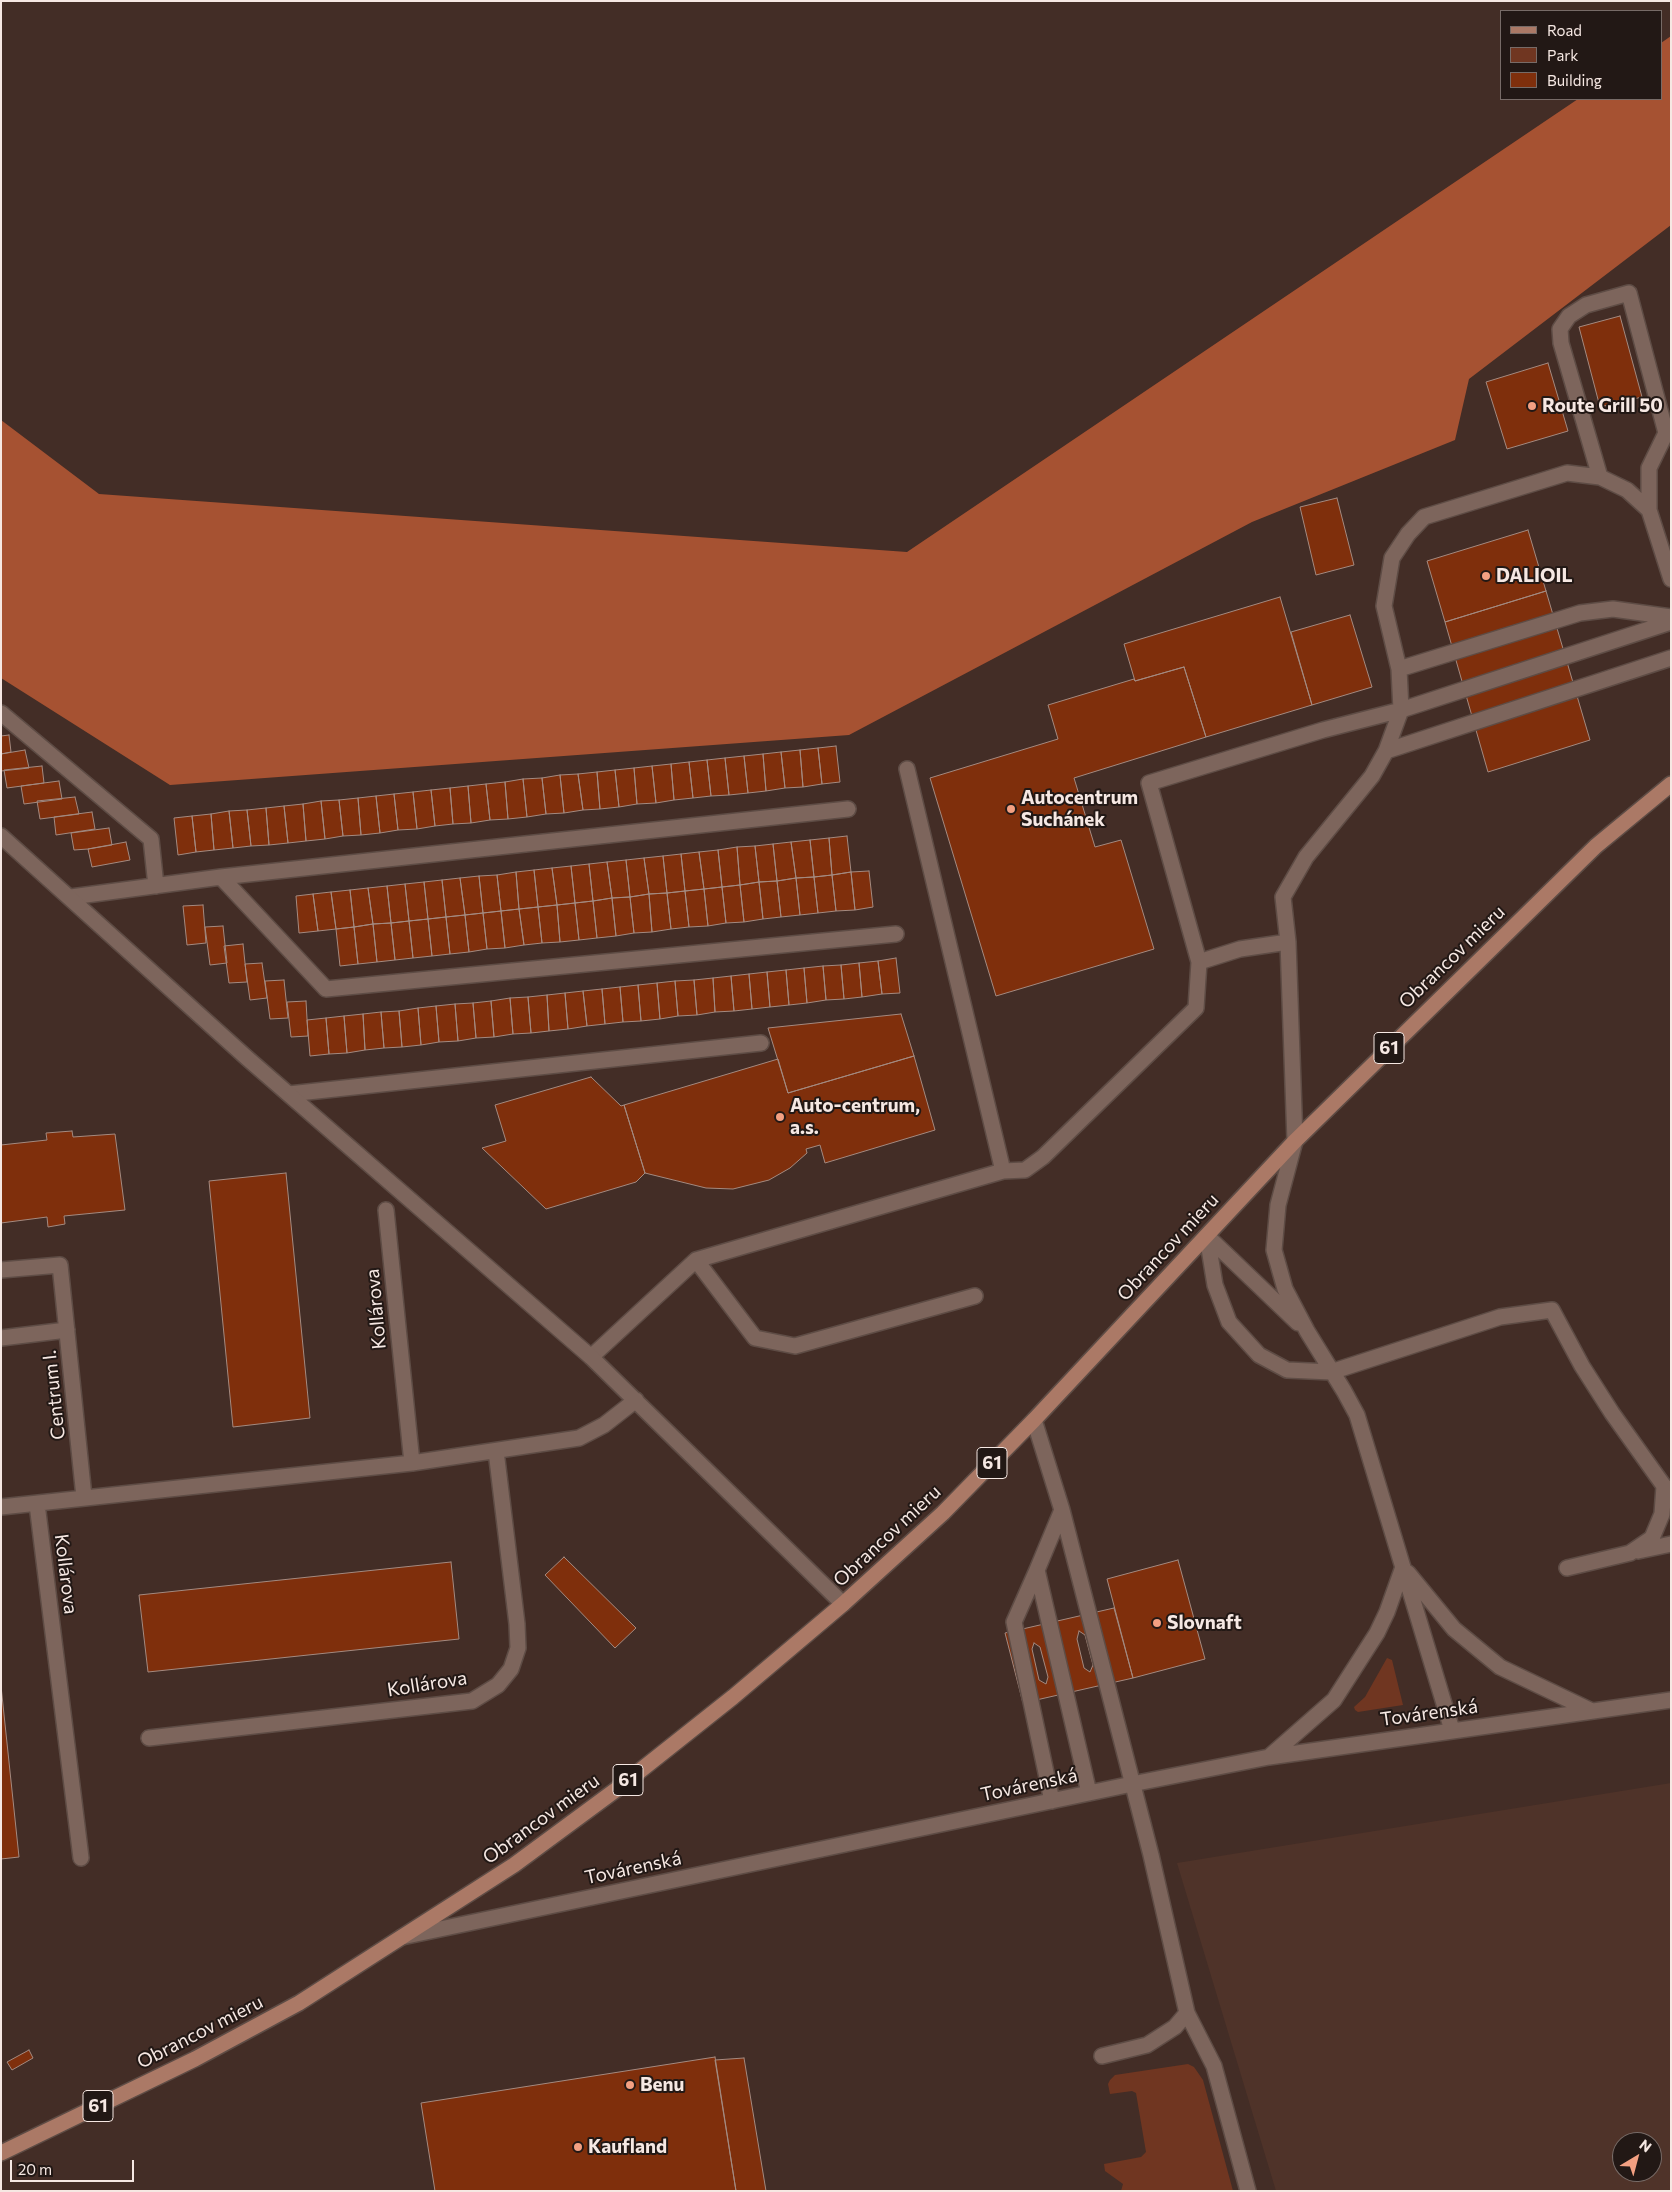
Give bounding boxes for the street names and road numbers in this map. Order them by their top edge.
street label: Obrancov mieru [1394,901,1510,1013]
road number: 61 [1374,1032,1404,1064]
street label: Obrancov mieru [1112,1189,1224,1305]
street label: Kollárova [361,1268,391,1350]
street label: Centrum I. [38,1349,70,1441]
road number: 61 [977,1448,1007,1479]
street label: Obrancov mieru [829,1480,945,1592]
street label: Kollárova [50,1533,82,1615]
street label: Kollárova [385,1666,469,1702]
street label: Továrenská [1379,1695,1479,1731]
road number: 61 [613,1764,643,1796]
street label: Továrenská [979,1764,1079,1806]
street label: Obrancov mieru [478,1769,604,1869]
street label: Továrenská [583,1847,683,1889]
street label: Obrancov mieru [133,1990,267,2074]
road number: 61 [83,2090,113,2122]

